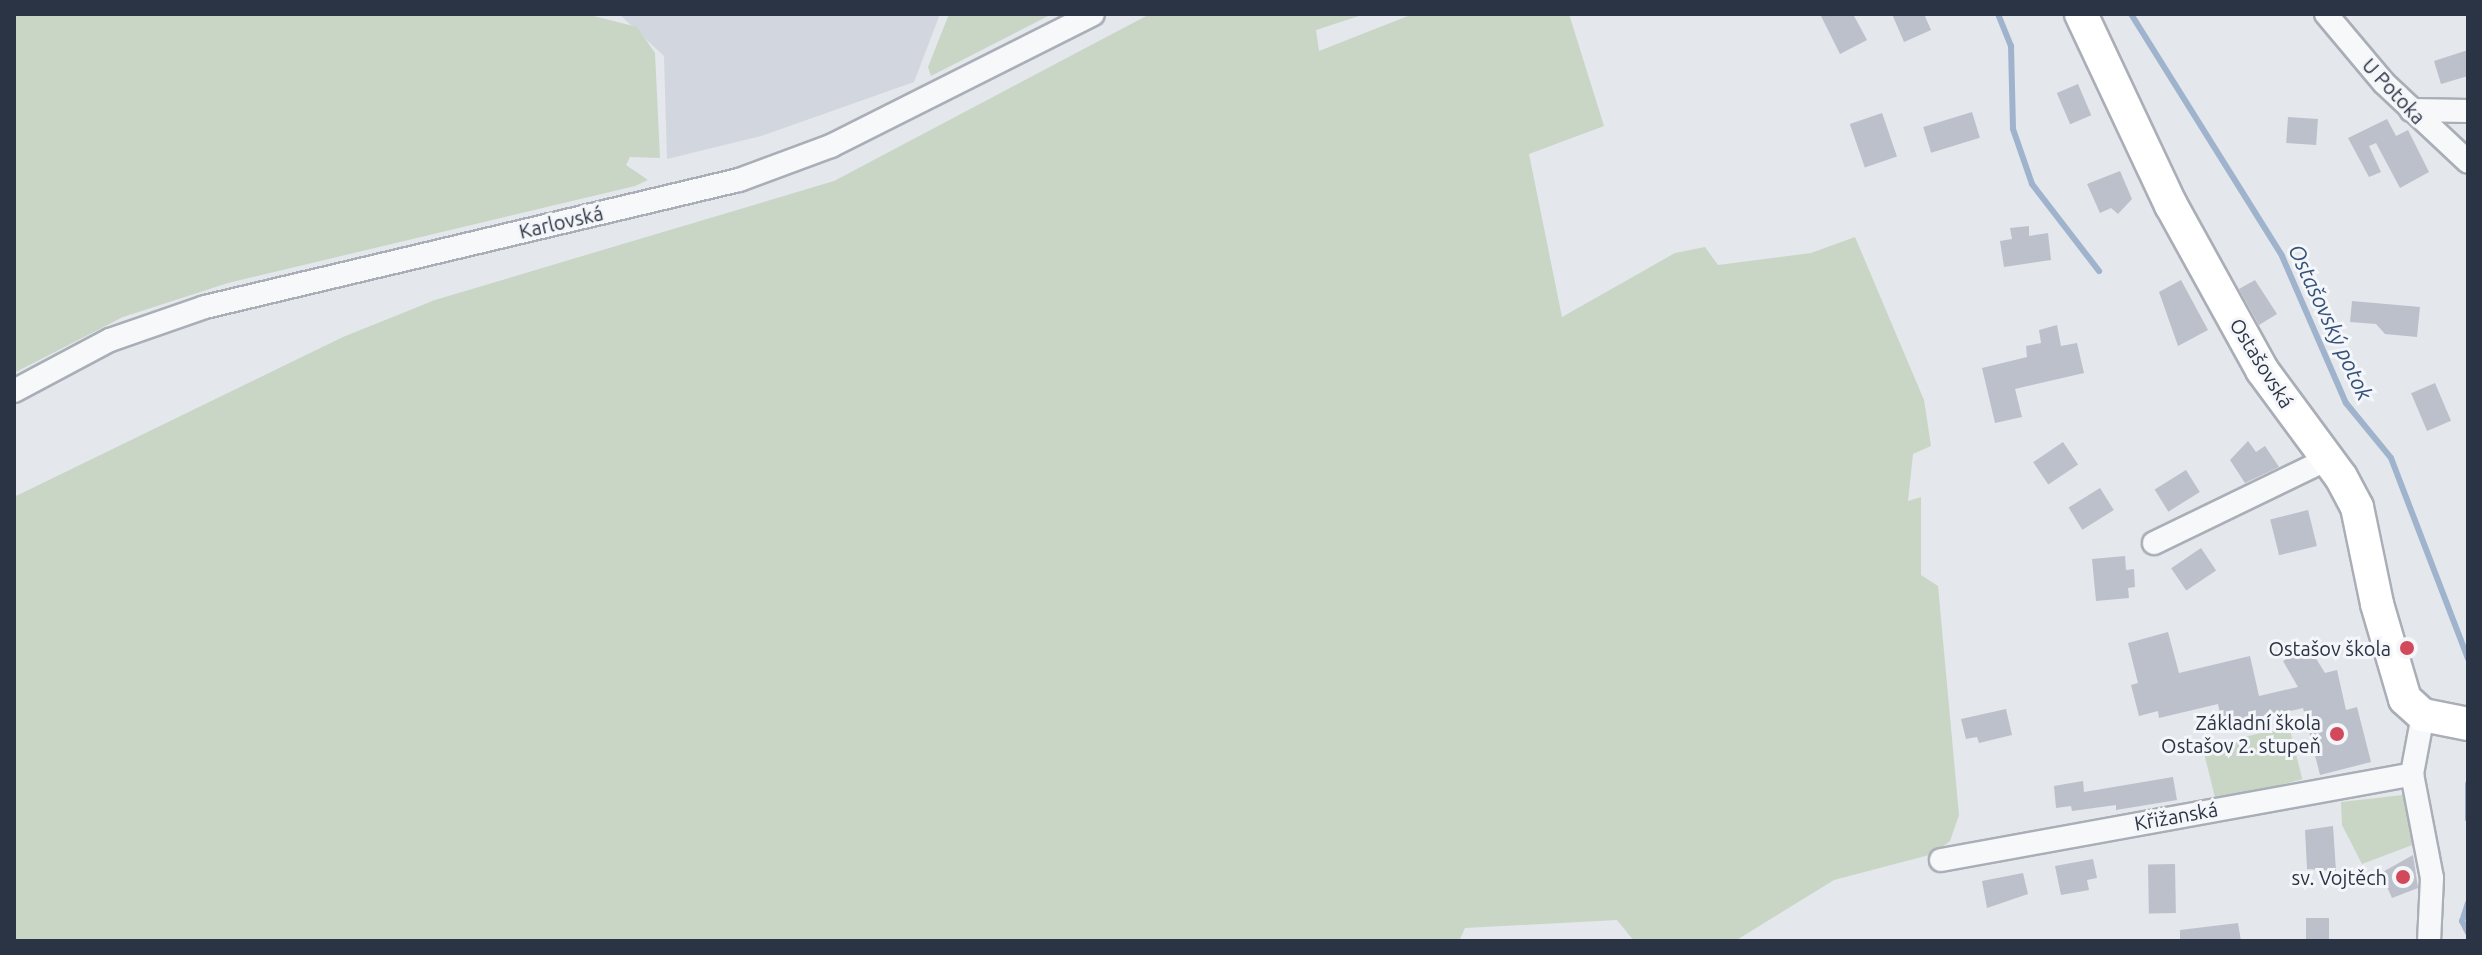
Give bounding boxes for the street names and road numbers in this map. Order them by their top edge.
street label: U Potoka [2357,53,2431,129]
street label: Karlovská [517,201,605,243]
street label: Ostašovská [2225,314,2299,412]
street label: Křižanská [2132,797,2220,835]

